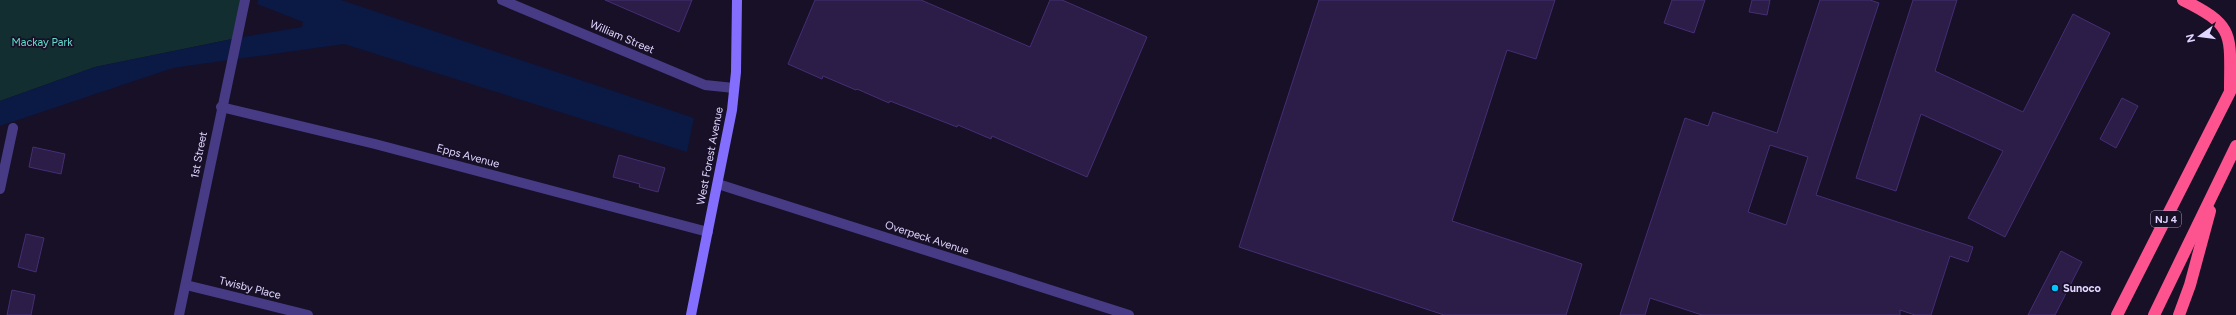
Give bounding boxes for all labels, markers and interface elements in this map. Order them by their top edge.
north arrow [2180,16,2220,56]
street label: William Street [588,18,656,56]
text: N [2183,33,2198,44]
park label: Mackay Park [11,36,73,49]
street label: West Forest Avenue [694,106,726,206]
street label: 1st Street [188,131,210,179]
street label: Epps Avenue [435,141,501,171]
road number: NJ 4 [2151,211,2181,227]
street label: Overpeck Avenue [883,218,971,258]
street label: Twisby Place [218,274,282,302]
place label: Sunoco [2063,282,2102,295]
marker: Sunoco [2050,283,2060,293]

